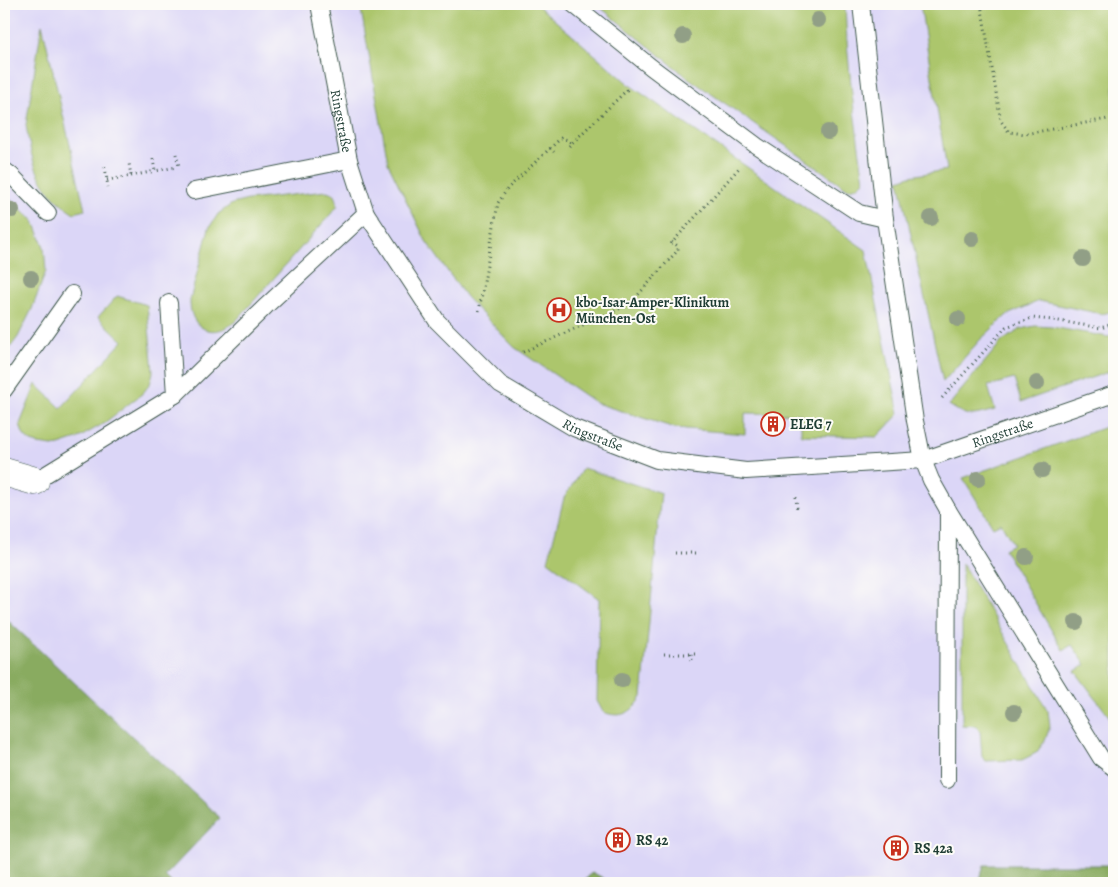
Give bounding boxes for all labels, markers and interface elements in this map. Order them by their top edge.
street label: Ringstraße [326,88,356,154]
place label: kbo-Isar-Amper-Klinikum München-Ost [576,293,729,328]
hospital icon: kbo-Isar-Amper-Klinikum München-Ost [546,297,572,323]
building icon: ELEG 7 [760,411,786,437]
street label: Ringstraße [559,414,626,456]
street label: Ringstraße [969,414,1036,452]
place label: ELEG 7 [790,415,831,434]
building icon: RS 42 [605,827,631,853]
place label: RS 42 [636,831,669,850]
building icon: RS 42a [883,835,909,861]
place label: RS 42a [914,839,953,858]

